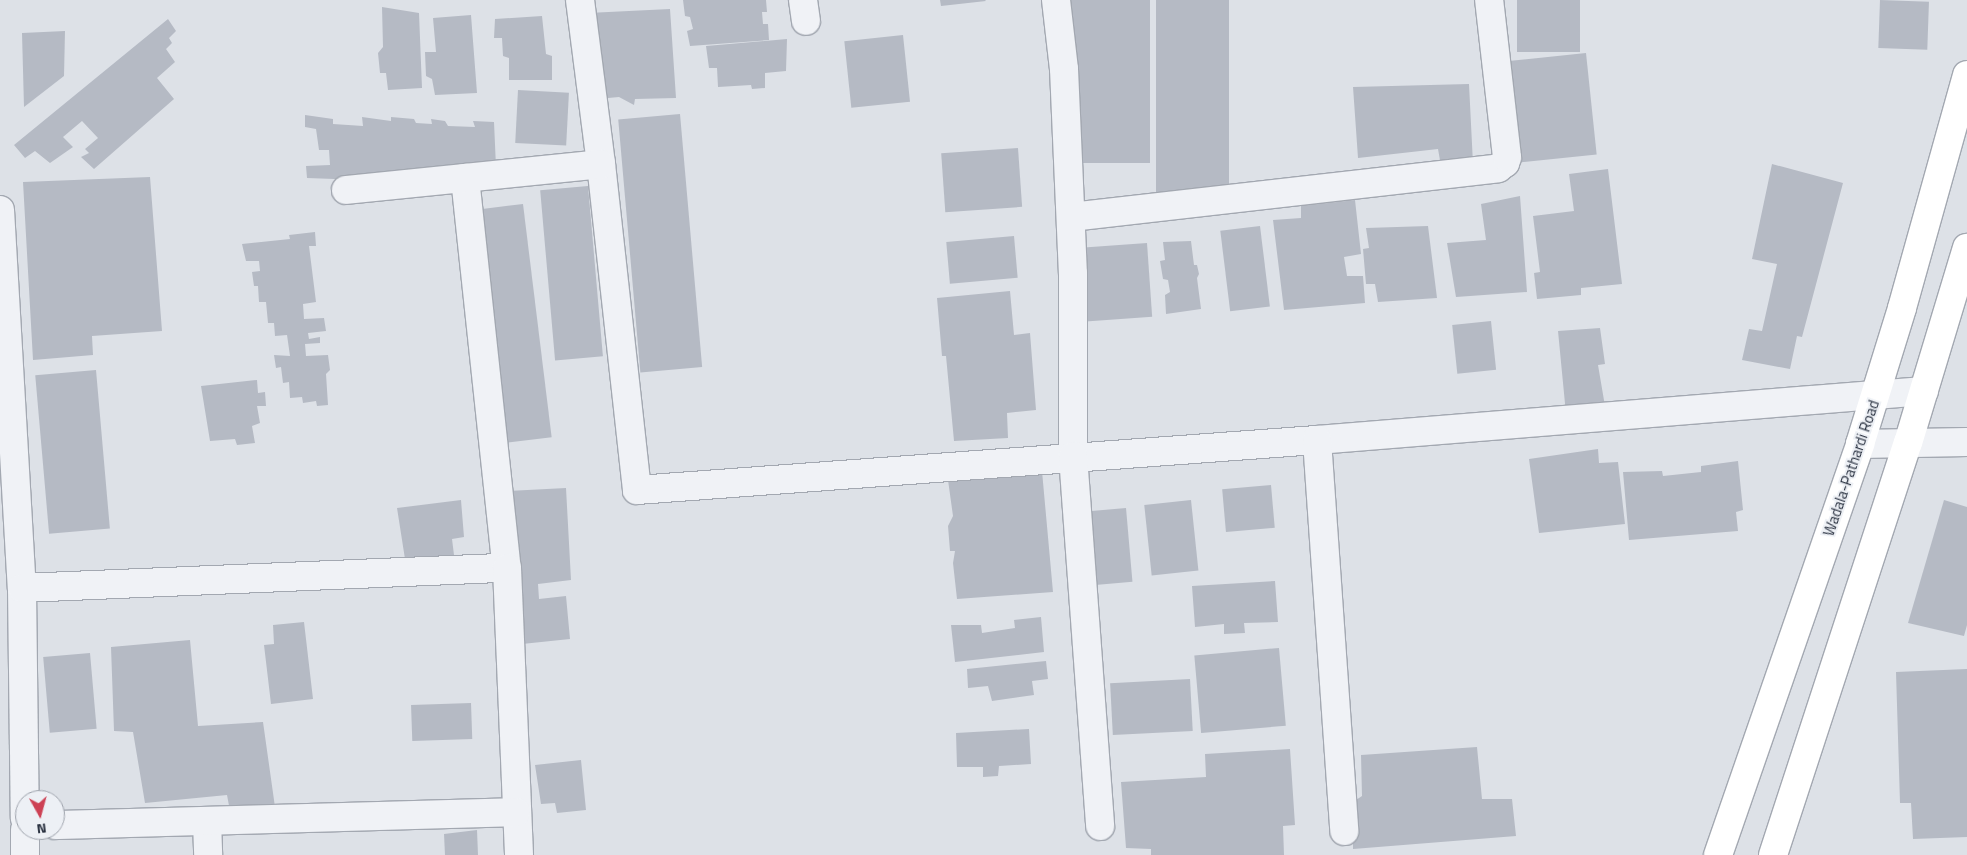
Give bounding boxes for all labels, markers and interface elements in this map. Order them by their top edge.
street label: Wadala-Pathardi Road [1819,398,1883,538]
north arrow [15,790,65,840]
text: N [36,818,48,840]

